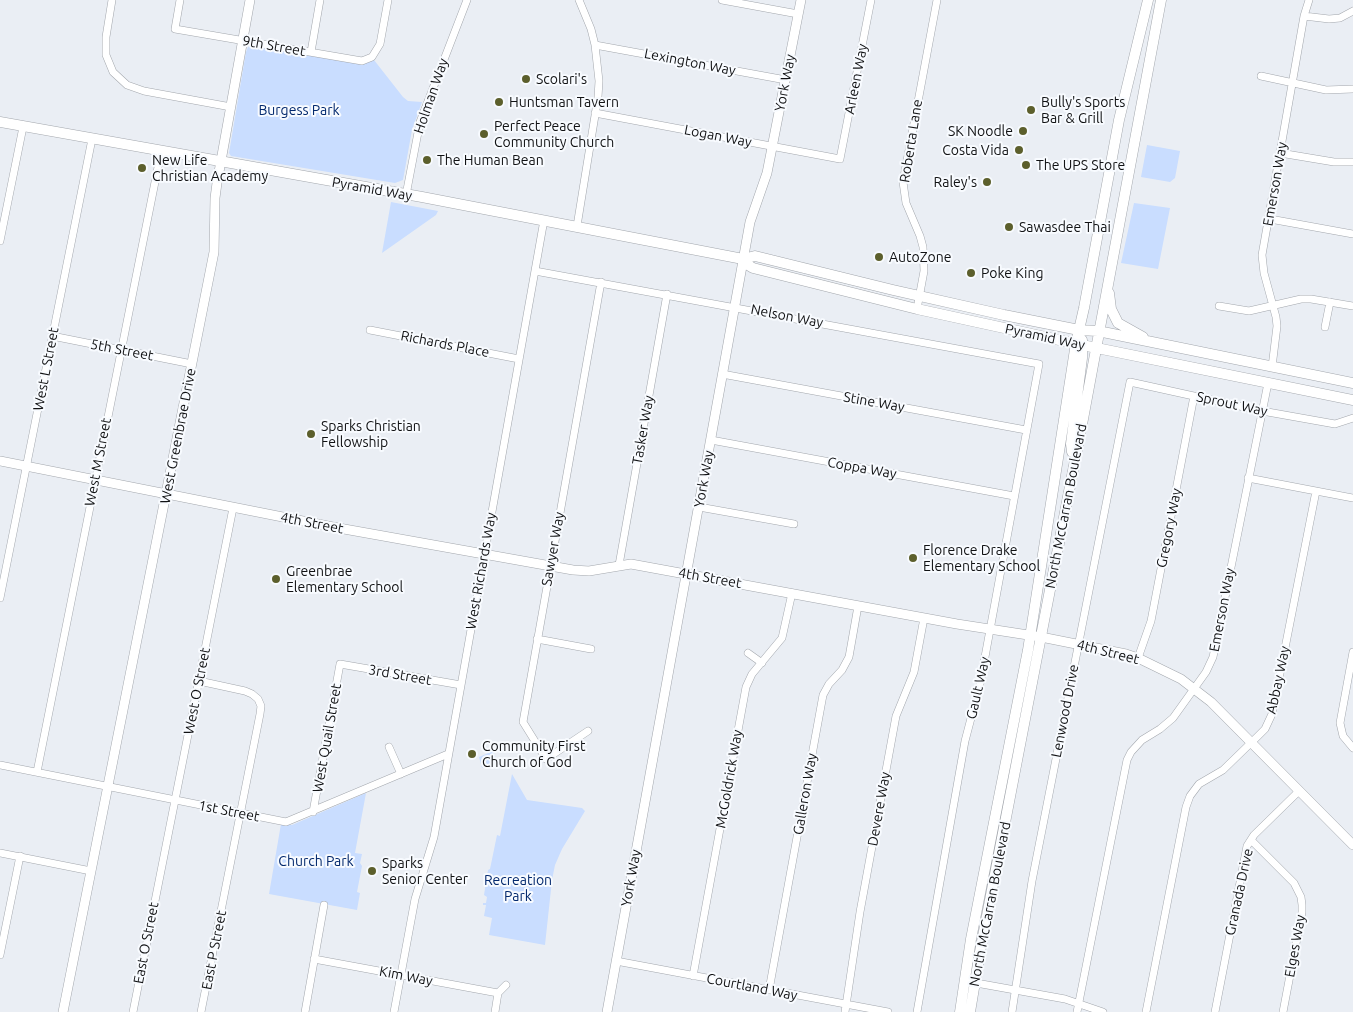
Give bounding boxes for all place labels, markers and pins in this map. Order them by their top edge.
place label: Scolari's [536,71,587,87]
marker: Scolari's [520,73,532,85]
place label: Huntsman Tavern [509,94,619,110]
place label: Bully's Sports Bar & Grill [1041,94,1125,126]
marker: Huntsman Tavern [493,96,505,108]
marker: Bully's Sports Bar & Grill [1025,104,1037,116]
place label: Perfect Peace Community Church [494,118,614,150]
place label: SK Noodle [948,123,1013,139]
marker: SK Noodle [1017,125,1029,137]
marker: Perfect Peace Community Church [478,128,490,140]
place label: Costa Vida [942,142,1009,158]
marker: Costa Vida [1013,144,1025,156]
place label: New Life Christian Academy [152,152,268,184]
place label: The Human Bean [437,152,544,168]
marker: The Human Bean [421,154,433,166]
place label: The UPS Store [1036,157,1125,173]
marker: The UPS Store [1020,159,1032,171]
marker: New Life Christian Academy [136,162,148,174]
place label: Raley's [934,174,977,190]
marker: Raley's [981,176,993,188]
place label: Sawasdee Thai [1019,219,1111,235]
marker: Sawasdee Thai [1003,221,1015,233]
place label: AutoZone [889,249,951,265]
marker: AutoZone [873,251,885,263]
place label: Poke King [981,265,1043,281]
marker: Poke King [965,267,977,279]
place label: Sparks Christian Fellowship [321,418,421,451]
marker: Sparks Christian Fellowship [305,428,317,440]
place label: Florence Drake Elementary School [923,542,1040,574]
marker: Florence Drake Elementary School [907,552,919,564]
place label: Greenbrae Elementary School [286,563,403,596]
marker: Greenbrae Elementary School [270,573,282,585]
place label: Community First Church of God [482,738,585,770]
marker: Community First Church of God [466,748,478,760]
place label: Sparks Senior Center [382,855,468,888]
marker: Sparks Senior Center [366,865,378,877]

